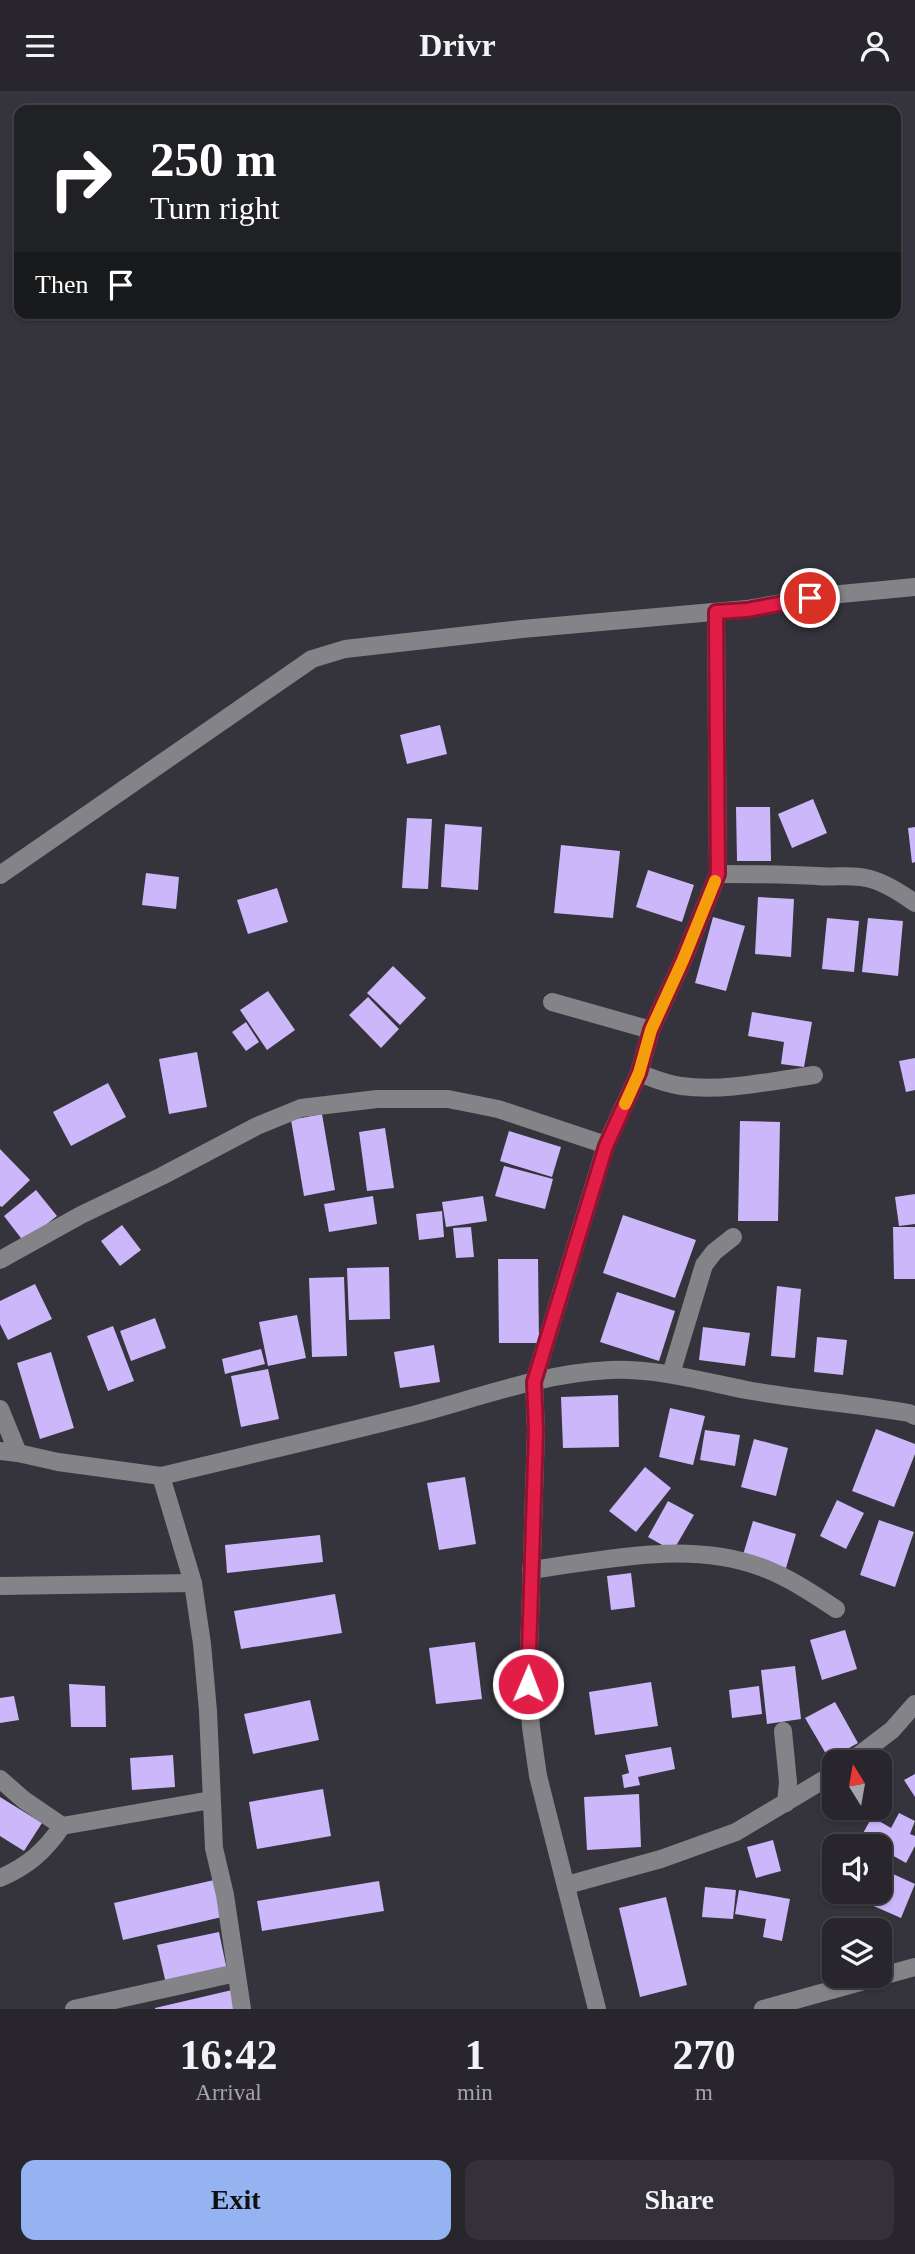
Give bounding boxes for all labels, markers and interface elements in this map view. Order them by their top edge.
icon: menu [21,27,59,65]
text: Drivr [419,27,496,63]
icon: person [856,27,894,65]
text: 250 m [150,132,277,187]
icon: right [35,133,126,224]
text: Turn right [150,190,280,226]
icon: arrive [102,266,140,304]
text: Then [35,270,88,299]
pin [780,568,840,628]
icon: arrive [791,579,829,617]
position arrow [491,1647,565,1721]
north arrow [822,1750,892,1820]
map controls [822,1750,892,1988]
button: sound [822,1834,892,1904]
button: layers [822,1918,892,1988]
text: 16:42 [180,2032,278,2078]
text: 1 [464,2032,485,2078]
text: 270 [672,2032,735,2078]
text: Arrival [195,2080,262,2105]
text: min [457,2080,493,2105]
text: m [695,2080,713,2105]
button: Exit [21,2160,451,2240]
button: Share [465,2160,894,2240]

